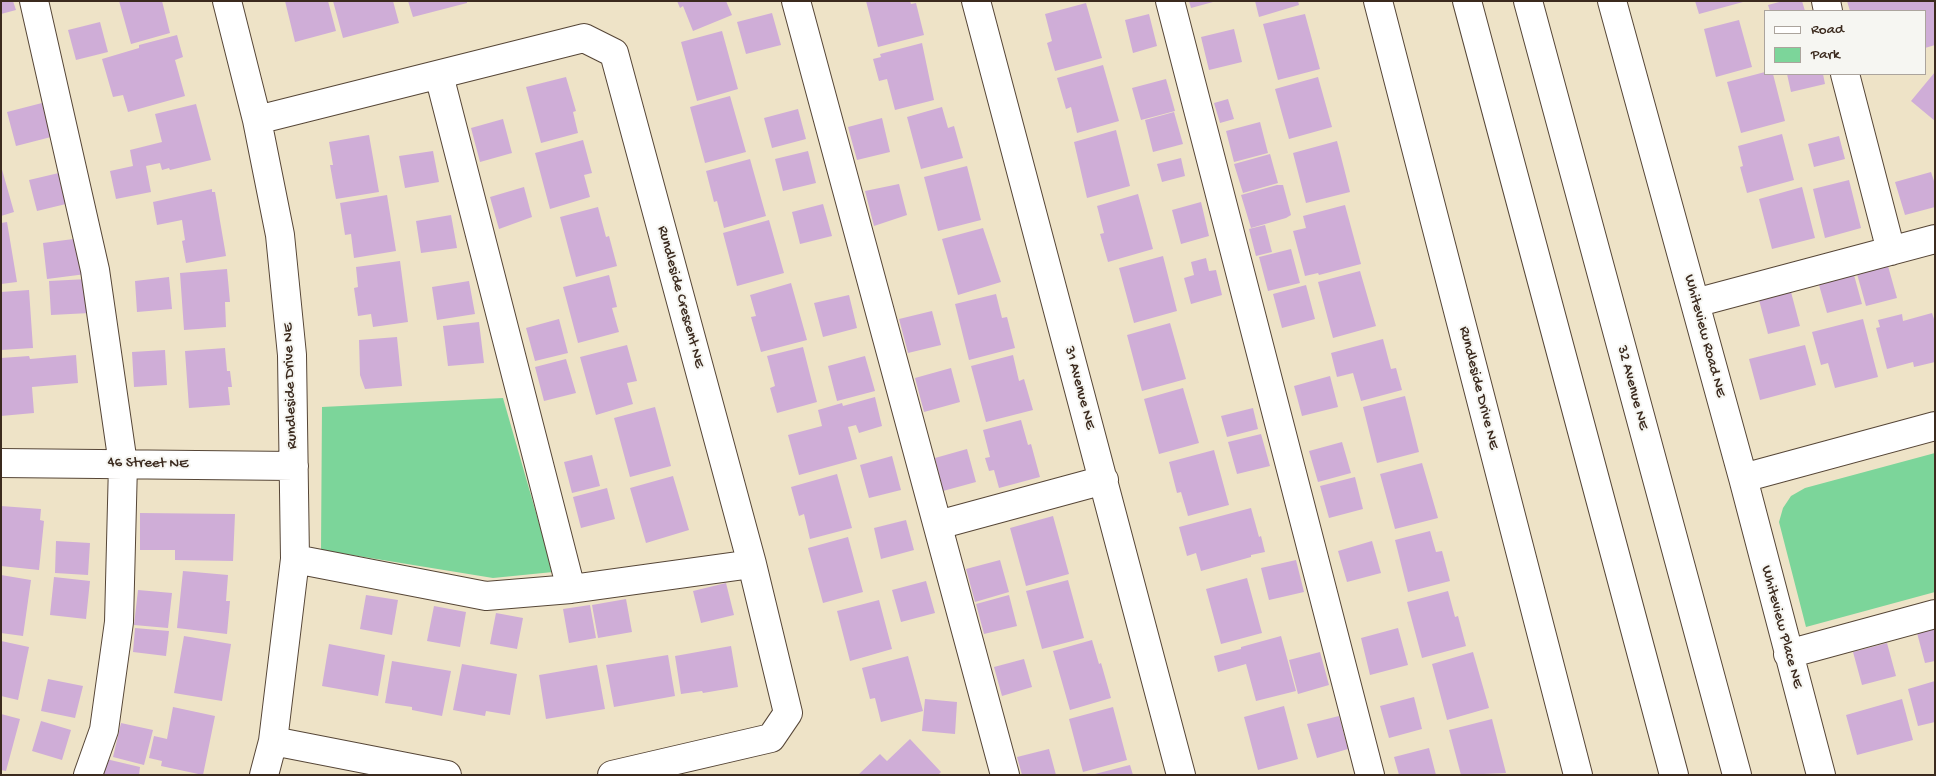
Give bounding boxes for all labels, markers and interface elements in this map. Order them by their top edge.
legend [1764,10,1926,75]
text: Road [1811,21,1844,39]
text: Park [1811,46,1840,64]
street label: Rundleside Crescent NE [652,224,708,370]
street label: Whiteview Road NE [1679,273,1729,399]
street label: Rundleside Drive NE [280,323,302,449]
street label: Rundleside Drive NE [1454,325,1502,451]
street label: 32 Avenue NE [1612,344,1652,432]
street label: 31 Avenue NE [1059,345,1099,431]
street label: 46 Street NE [107,454,189,474]
street label: Whiteview Place NE [1756,564,1806,690]

